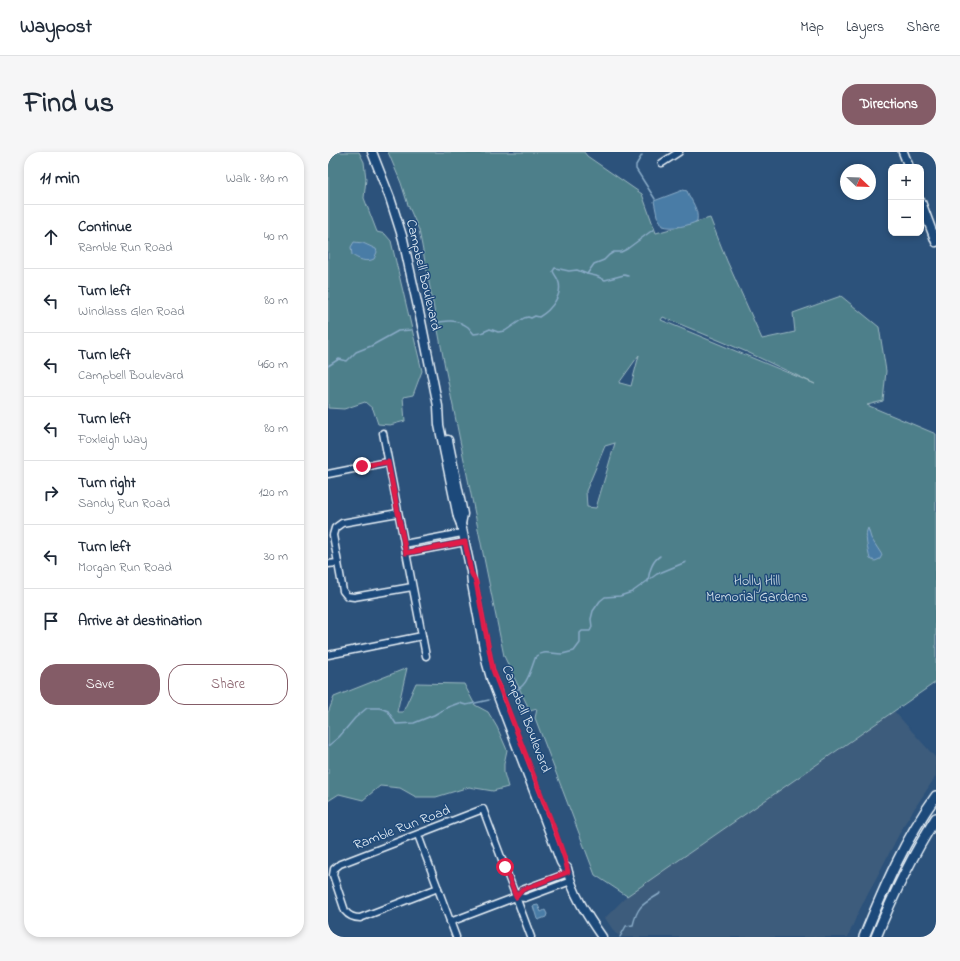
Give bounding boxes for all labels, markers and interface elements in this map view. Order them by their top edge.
text: Waypost [20,14,92,41]
text: Map [800,17,824,38]
text: Layers [846,17,884,38]
text: Share [906,17,940,38]
text: Find us [24,84,114,125]
button: Directions [842,84,936,125]
north arrow [840,164,876,200]
map controls [888,164,924,236]
button: + [888,164,924,200]
text: 11 min [40,166,80,191]
text: Walk · 810 m [226,169,288,188]
button: − [888,200,924,236]
text: Continue [78,216,132,238]
street label: Campbell Boulevard [400,217,446,333]
icon: ahead [40,226,62,248]
text: 40 m [264,227,288,246]
text: Ramble Run Road [78,238,173,257]
text: Turn left [78,280,131,302]
icon: left [40,290,62,312]
text: 80 m [264,291,288,310]
text: Windlass Glen Road [78,302,185,321]
text: Turn left [78,344,131,366]
icon: left [40,354,62,376]
text: 460 m [258,355,288,374]
text: Campbell Boulevard [78,366,184,385]
text: Turn left [78,408,131,430]
icon: left [40,418,62,440]
text: 80 m [264,419,288,438]
text: Foxleigh Way [78,430,147,449]
route end [353,457,371,475]
text: Turn right [78,472,136,494]
icon: right [40,482,62,504]
text: 120 m [258,483,288,502]
text: Sandy Run Road [78,494,170,513]
text: Turn left [78,536,131,558]
icon: left [40,546,62,568]
text: 30 m [264,547,288,566]
text: Morgan Run Road [78,558,172,577]
park label: Holly Hill Memorial Gardens [706,571,808,608]
icon: arrive [40,610,62,632]
text: Arrive at destination [78,610,202,632]
street label: Campbell Boulevard [496,662,556,776]
button: Save [40,664,160,705]
button: Share [168,664,288,705]
street label: Ramble Run Road [351,800,453,856]
route start [496,858,514,876]

